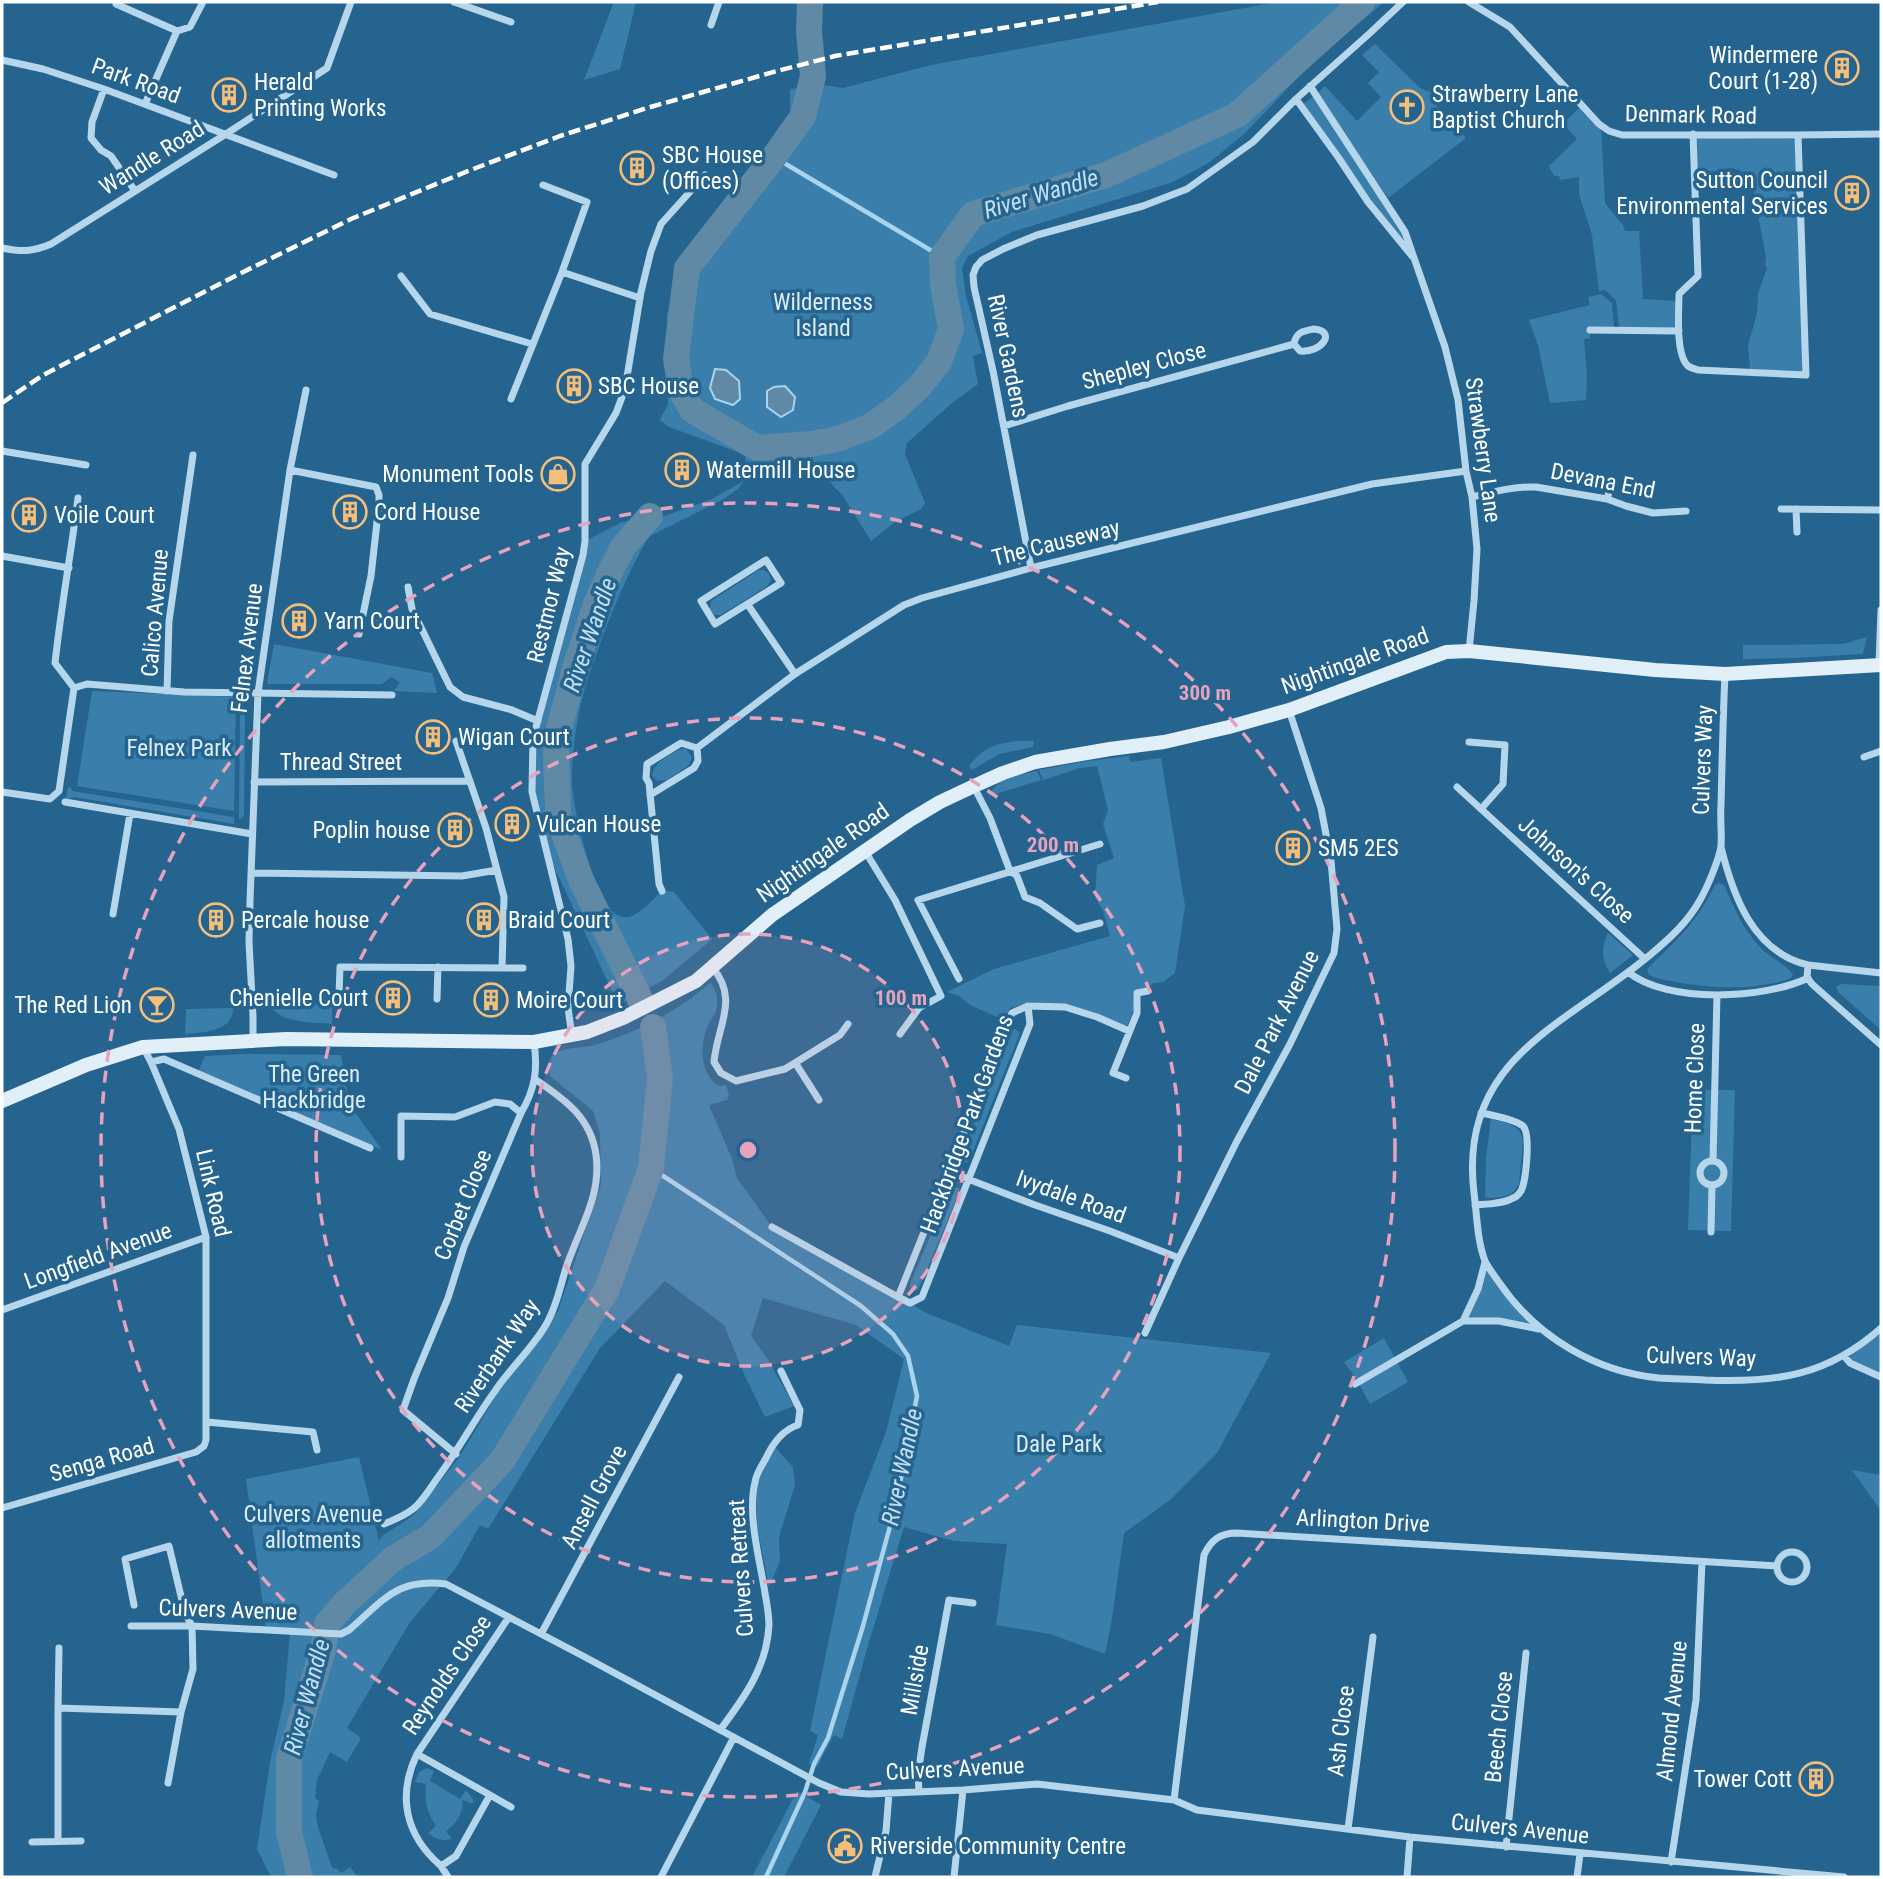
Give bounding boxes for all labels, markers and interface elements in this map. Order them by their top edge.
place label: Windermere Court (1-28) [1708,42,1818,95]
building icon: Windermere Court (1-28) [1823,49,1861,87]
street label: Park Road [88,52,184,110]
place label: Herald Printing Works [254,69,387,122]
building icon: Herald Printing Works [210,76,248,114]
place label: Strawberry Lane Baptist Church [1432,81,1578,134]
church icon: Strawberry Lane Baptist Church [1388,88,1426,126]
street label: Denmark Road [1625,100,1757,130]
street label: Wandle Road [95,115,209,201]
place label: SBC House (Offices) [662,142,763,195]
building icon: SBC House (Offices) [618,149,656,187]
water label: River Wandle [980,163,1102,225]
place label: Sutton Council Environmental Services [1616,167,1828,220]
building icon: Sutton Council Environmental Services [1833,174,1871,212]
park label: Wilderness Island [773,289,873,342]
street label: River Gardens [982,292,1034,420]
street label: Shepley Close [1079,337,1209,395]
building icon: SBC House [555,367,593,405]
place label: SBC House [598,373,699,400]
street label: Strawberry Lane [1459,376,1507,524]
building icon: Watermill House [663,451,701,489]
shop icon: Monument Tools [539,455,577,493]
place label: Watermill House [706,457,855,484]
street label: Devana End [1548,458,1658,504]
place label: Monument Tools [382,461,534,488]
building icon: Cord House [331,493,369,531]
building icon: Voile Court [10,496,48,534]
place label: Cord House [374,499,480,526]
place label: Voile Court [54,502,155,529]
street label: The Causeway [989,514,1123,572]
street label: Restmor Way [522,544,577,666]
street label: Calico Avenue [136,548,174,678]
water label: River Wandle [557,574,623,696]
street label: Felnex Avenue [226,582,268,714]
building icon: Yarn Court [280,602,318,640]
place label: Yarn Court [324,608,420,635]
street label: Nightingale Road [1278,622,1432,700]
text: 300 m [1179,681,1231,705]
street label: Culvers Way [1688,704,1718,816]
building icon: Wigan Court [414,718,452,756]
place label: Wigan Court [458,724,570,751]
park label: Felnex Park [126,735,232,762]
street label: Thread Street [280,749,402,776]
street label: Nightingale Road [752,797,894,909]
building icon: Vulcan House [493,805,531,843]
building icon: Poplin house [436,811,474,849]
place label: Vulcan House [536,811,661,838]
street label: Johnson's Close [1512,811,1640,929]
place label: Poplin house [312,817,430,844]
building icon: SM5 2ES [1274,829,1312,867]
text: 200 m [1027,833,1079,857]
place label: SM5 2ES [1318,835,1399,862]
building icon: Percale house [197,901,235,939]
building icon: Braid Court [465,901,503,939]
place label: Percale house [241,907,369,934]
place label: Braid Court [508,907,610,934]
street label: Dale Park Avenue [1229,945,1325,1099]
building icon: Chenielle Court [374,979,412,1017]
building icon: Moire Court [472,981,510,1019]
place label: Chenielle Court [229,985,368,1012]
bar icon: The Red Lion [138,986,176,1024]
text: 100 m [875,986,927,1010]
place label: Moire Court [516,987,623,1014]
place label: The Red Lion [14,992,132,1019]
street label: Hackbridge Park Gardens [915,1011,1019,1237]
street label: Home Close [1680,1022,1710,1134]
park label: The Green Hackbridge [262,1061,366,1114]
centre of rings [736,1138,760,1162]
street label: Corbet Close [429,1146,497,1264]
street label: Link Road [190,1147,236,1239]
street label: Ivydale Road [1012,1165,1130,1229]
street label: Longfield Avenue [20,1217,176,1295]
street label: Riverbank Way [449,1294,545,1418]
street label: Culvers Way [1645,1342,1757,1372]
water label: River Wandle [876,1406,928,1528]
park label: Dale Park [1016,1431,1103,1458]
street label: Senga Road [47,1432,157,1488]
street label: Ansell Grove [555,1440,633,1554]
street label: Culvers Retreat [723,1498,759,1638]
park label: Culvers Avenue allotments [244,1501,382,1554]
street label: Arlington Drive [1296,1504,1430,1538]
street label: Culvers Avenue [158,1594,298,1626]
street label: Reynolds Close [397,1610,497,1740]
water label: River Wandle [278,1636,336,1758]
street label: Almond Avenue [1651,1639,1693,1783]
street label: Millside [896,1643,934,1717]
street label: Beech Close [1480,1670,1518,1784]
street label: Ash Close [1322,1684,1360,1778]
street label: Culvers Avenue [885,1752,1025,1786]
building icon: Tower Cott [1797,1760,1835,1798]
place label: Tower Cott [1693,1766,1792,1793]
street label: Culvers Avenue [1450,1808,1590,1850]
public building icon: Riverside Community Centre [826,1827,864,1865]
place label: Riverside Community Centre [870,1833,1126,1860]

